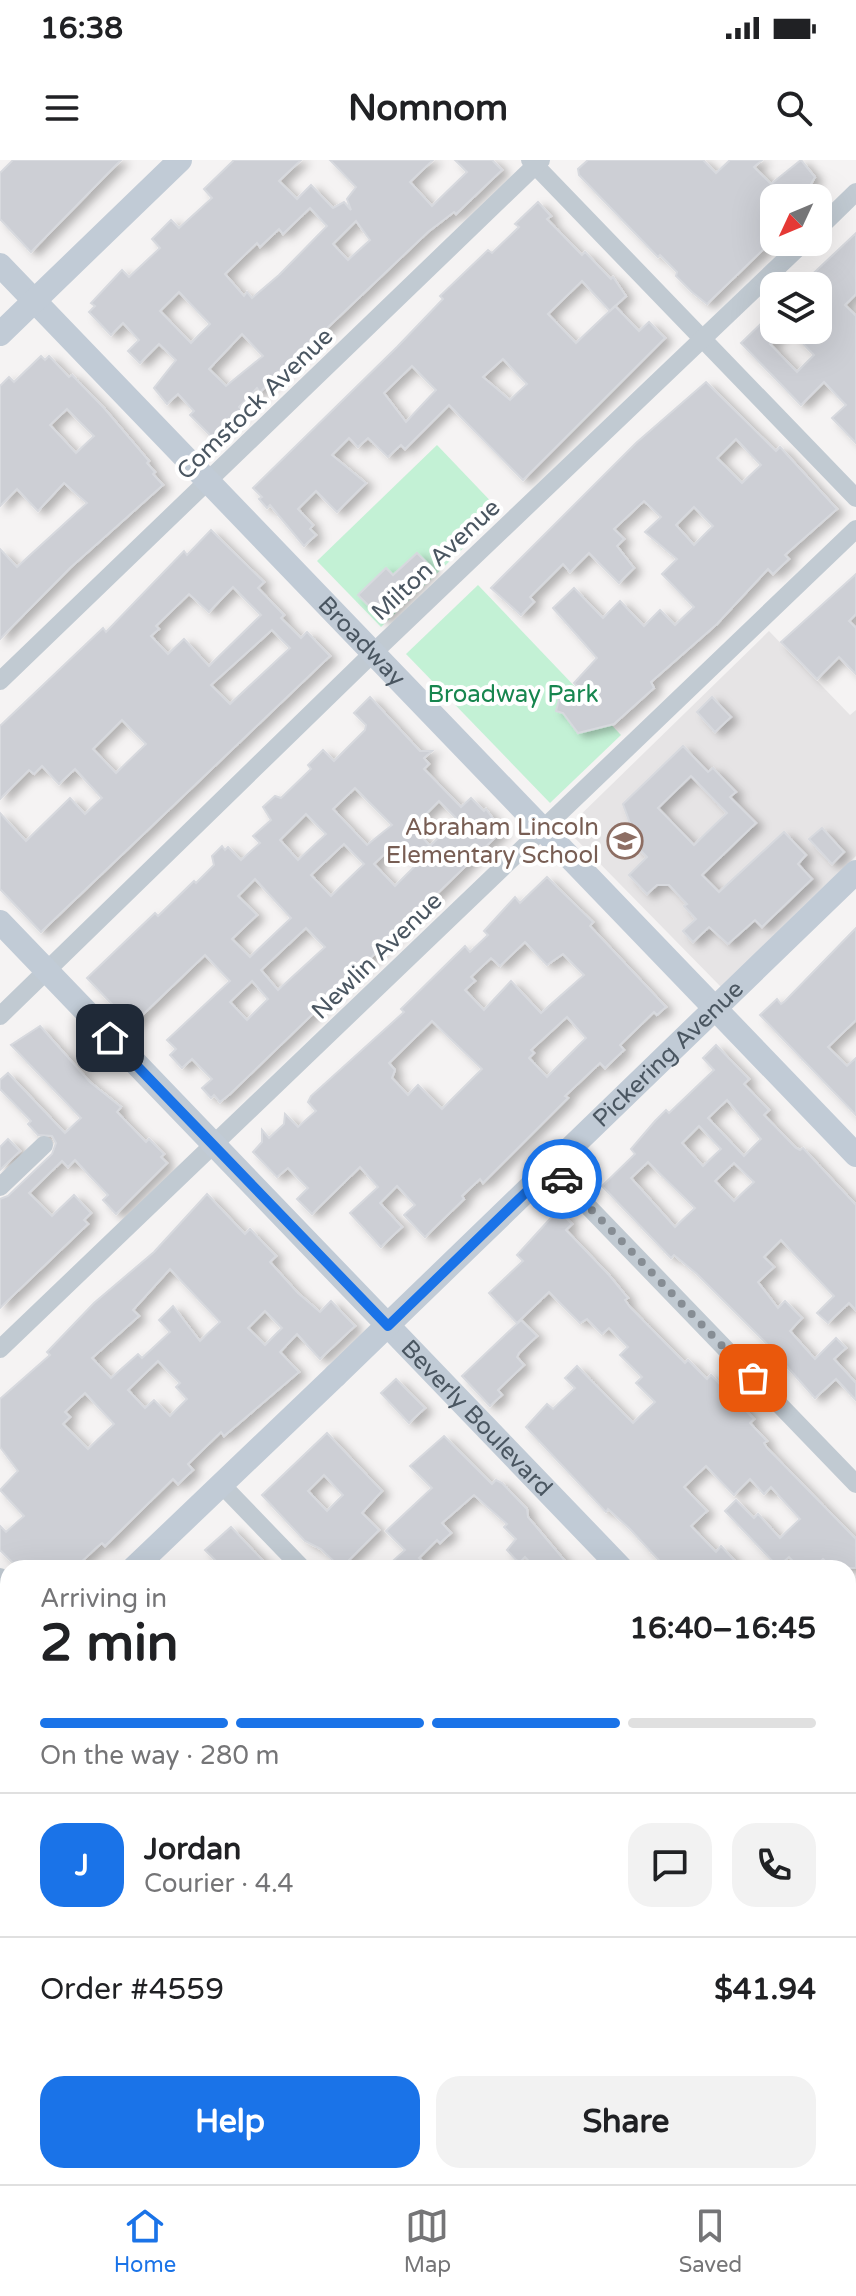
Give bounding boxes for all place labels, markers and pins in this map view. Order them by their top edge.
place label: Abraham Lincoln Elementary School [386,813,599,870]
school or university icon: Abraham Lincoln Elementary School [606,822,644,860]
pin [76,1004,144,1072]
pin [719,1344,787,1412]

